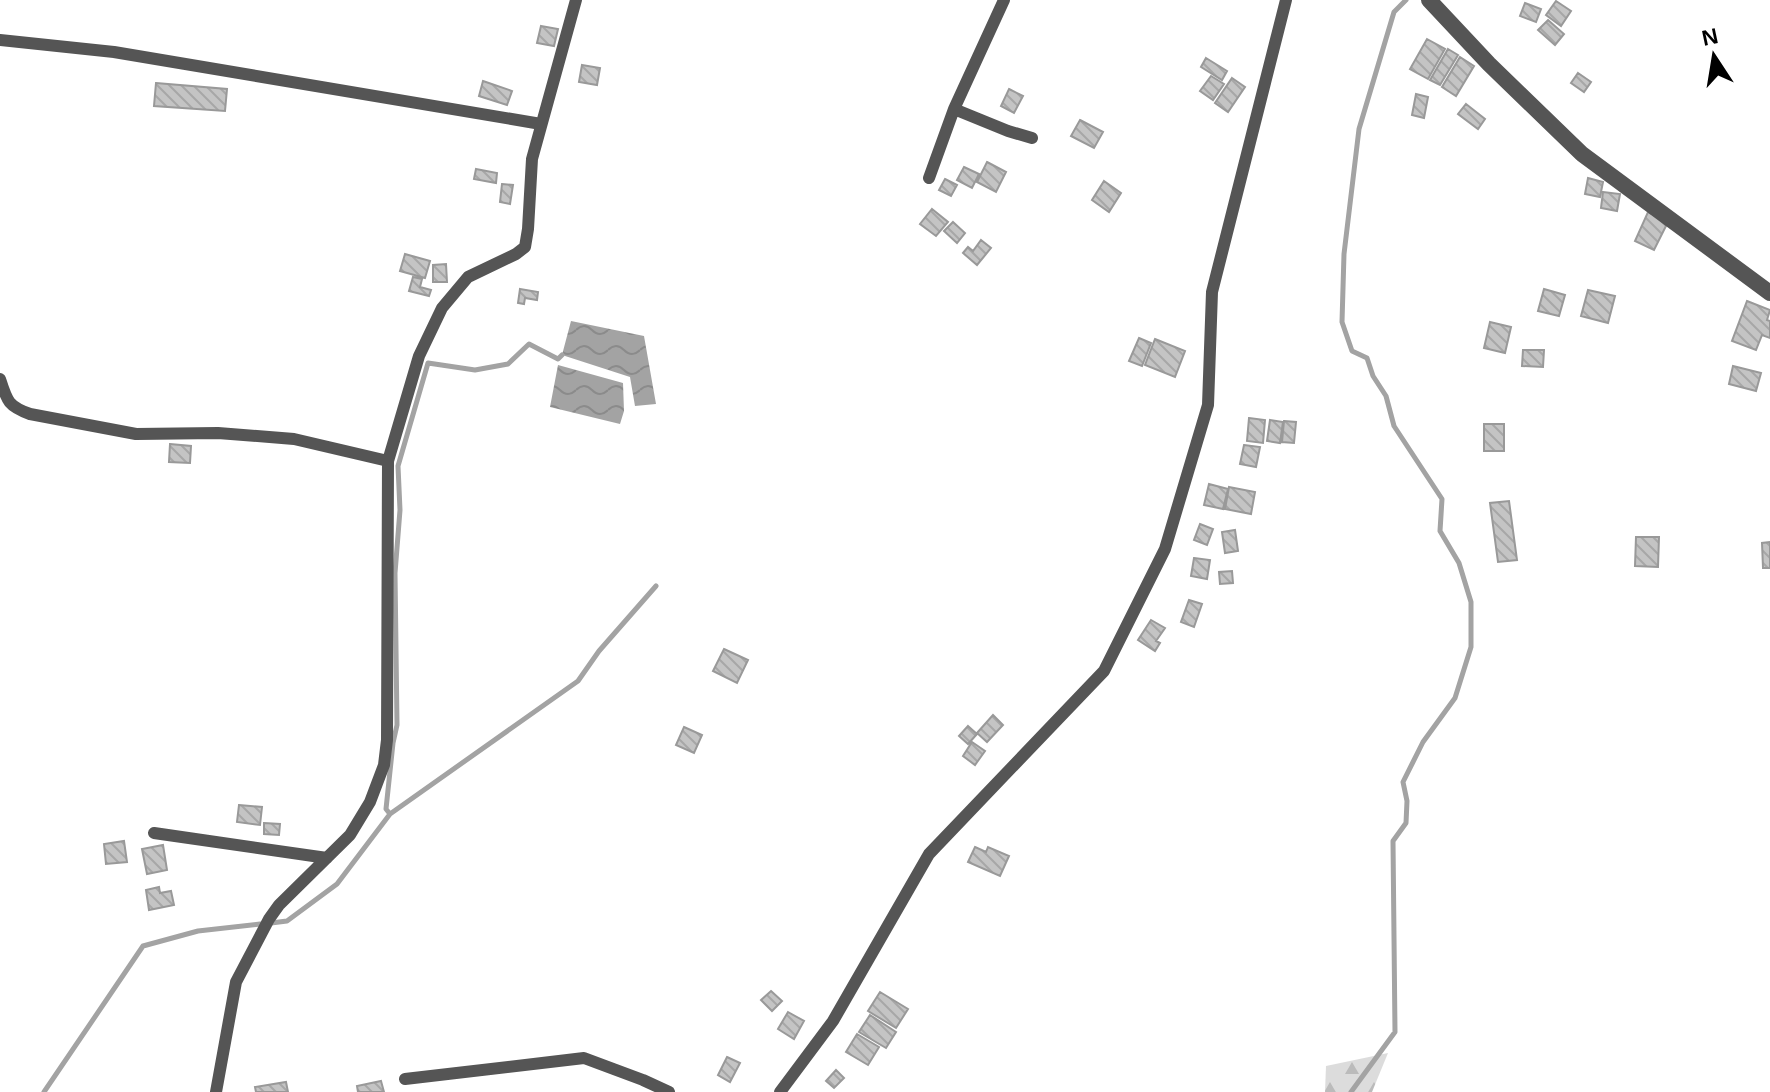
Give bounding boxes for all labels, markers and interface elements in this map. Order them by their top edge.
north arrow [1674,16,1754,96]
text: N [1700,23,1720,51]

